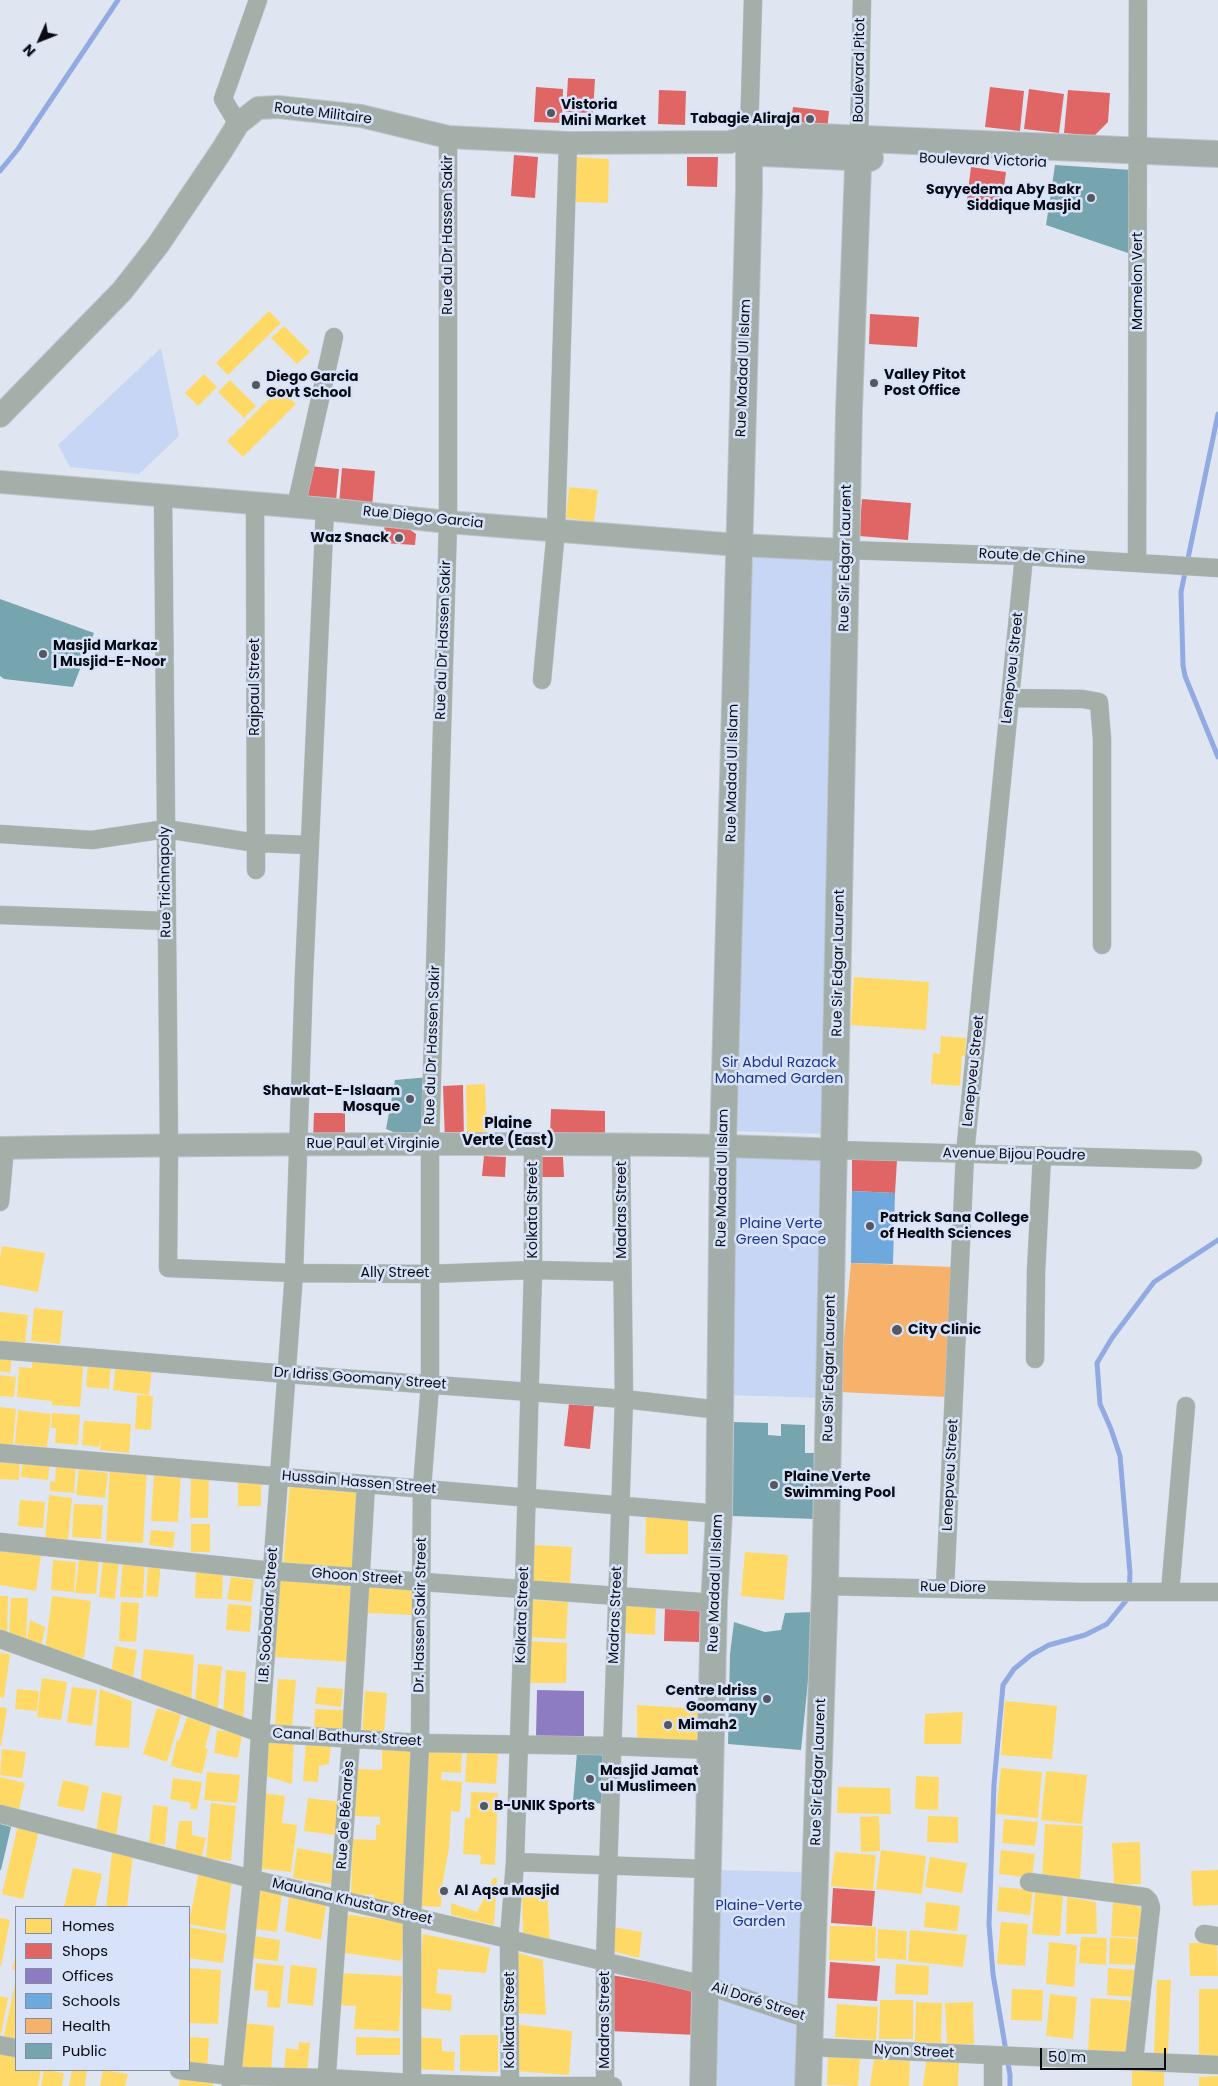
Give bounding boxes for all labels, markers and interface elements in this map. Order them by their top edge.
north arrow [15,15,65,65]
street label: Boulevard Pitot [851,17,869,123]
text: N [18,40,40,61]
place label: Vistoria Mini Market [561,97,646,130]
street label: Route Militaire [273,100,373,128]
marker: Vistoria Mini Market [545,107,557,119]
place label: Tabagie Aliraja [690,111,800,127]
marker: Tabagie Aliraja [804,113,816,125]
street label: Boulevard Victoria [919,150,1047,172]
street label: Rue du Dr Hassen Sakir [440,155,456,315]
place label: Sayyedema Aby Bakr Siddique Masjid [926,182,1081,214]
marker: Sayyedema Aby Bakr Siddique Masjid [1085,192,1097,204]
street label: Mamelon Vert [1130,232,1146,330]
street label: Rue Madad Ul Islam [733,299,755,437]
place label: Valley Pitot Post Office [884,367,966,400]
place label: Diego Garcia Govt School [266,369,359,402]
marker: Valley Pitot Post Office [868,377,880,389]
marker: Diego Garcia Govt School [250,379,262,391]
street label: Rue Sir Edgar Laurent [836,484,856,632]
street label: Rue Diego Garcia [362,503,484,533]
place label: Waz Snack [310,530,389,546]
marker: Waz Snack [393,532,405,544]
street label: Route de Chine [978,546,1086,568]
street label: Rue du Dr Hassen Sakir [433,560,455,720]
street label: Lenepveu Street [999,611,1027,725]
place label: Masjid Markaz | Musjid-E-Noor [53,638,166,670]
street label: Rajpaul Street [247,638,263,736]
marker: Masjid Markaz | Musjid-E-Noor [37,648,49,660]
street label: Rue Madad Ul Islam [723,704,743,842]
street label: Rue Trichnapoly [157,826,175,938]
street label: Rue Sir Edgar Laurent [829,889,849,1037]
street label: Rue du Dr Hassen Sakir [422,965,444,1125]
street label: Lenepveu Street [960,1014,988,1128]
park label: Sir Abdul Razack Mohamed Garden [715,1055,843,1088]
place label: Shawkat-E-Islaam Mosque [263,1083,400,1116]
marker: Shawkat-E-Islaam Mosque [404,1093,416,1105]
street label: Rue Madad Ul Islam [713,1109,733,1247]
district label: Plaine Verte (East) [462,1115,554,1150]
street label: Rue Paul et Virginie [306,1136,440,1152]
street label: Avenue Bijou Poudre [942,1145,1086,1165]
street label: Madras Street [614,1161,630,1259]
street label: Kolkata Street [525,1162,541,1258]
place label: Patrick Sana College of Health Sciences [880,1210,1029,1242]
park label: Plaine Verte Green Space [736,1216,826,1248]
marker: Patrick Sana College of Health Sciences [864,1220,876,1232]
street label: Ally Street [361,1265,429,1281]
street label: Rue Sir Edgar Laurent [820,1294,840,1442]
place label: City Clinic [908,1322,981,1338]
marker: City Clinic [890,1323,904,1337]
street label: Dr Idriss Goomany Street [273,1365,447,1393]
street label: Lenepveu Street [940,1419,962,1531]
street label: Hussain Hassen Street [281,1468,437,1498]
place label: Plaine Verte Swimming Pool [784,1469,895,1501]
marker: Plaine Verte Swimming Pool [768,1479,780,1491]
street label: Rue Madad Ul Islam [705,1514,727,1652]
street label: Dr. Hassen Sakir Street [411,1537,431,1693]
street label: I.B. Soobadar Street [256,1547,282,1683]
street label: Ghoon Street [311,1565,403,1589]
street label: Kolkata Street [513,1566,533,1664]
street label: Madras Street [606,1566,626,1664]
street label: Rue Diore [920,1579,986,1597]
place label: Centre Idriss Goomany [666,1683,757,1715]
marker: Centre Idriss Goomany [761,1693,773,1705]
street label: Rue Sir Edgar Laurent [808,1698,830,1846]
place label: Mimah2 [678,1717,737,1733]
marker: Mimah2 [662,1719,674,1731]
street label: Canal Bathurst Street [272,1726,422,1750]
street label: Rue de Bénarès [334,1760,358,1870]
place label: Masjid Jamat ul Muslimeen [600,1763,699,1795]
marker: Masjid Jamat ul Muslimeen [584,1773,596,1785]
place label: B-UNIK Sports [494,1798,595,1814]
marker: B-UNIK Sports [478,1800,490,1812]
street label: Maulana Khustar Street [270,1875,434,1929]
place label: Al Aqsa Masjid [454,1883,559,1899]
marker: Al Aqsa Masjid [438,1885,450,1897]
park label: Plaine-Verte Garden [716,1898,802,1930]
legend [15,1906,190,2071]
text: Homes [62,1915,115,1936]
text: Shops [62,1940,108,1961]
text: Offices [62,1965,114,1986]
street label: Madras Street [597,1971,613,2069]
street label: Kolkata Street [502,1972,518,2068]
street label: Ail Doré Street [709,1979,807,2025]
text: Schools [62,1990,120,2011]
text: Health [62,2015,111,2036]
scale bar [1043,2038,1169,2070]
text: Public [62,2040,107,2061]
street label: Nyon Street [873,2042,955,2062]
text: 50 m [1048,2046,1086,2067]

